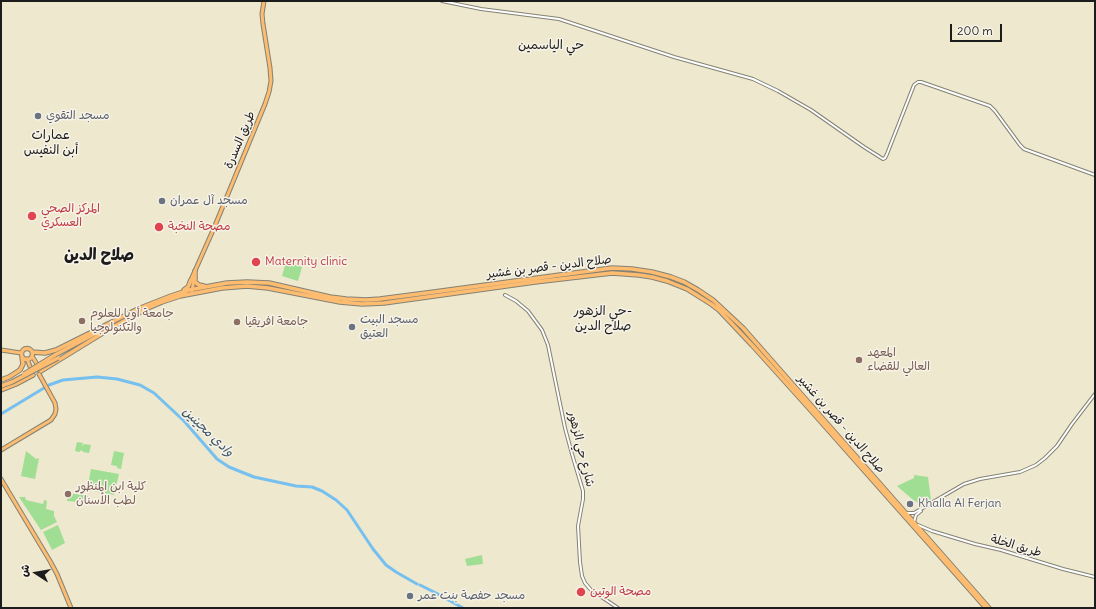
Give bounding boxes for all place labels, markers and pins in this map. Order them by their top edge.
place label: مسجد التقوي [46,109,109,123]
marker: مسجد التقوي [33,111,43,121]
place label: مسجد آل عمران [170,194,248,208]
marker: مسجد آل عمران [157,196,167,206]
place label: المركز الصحي العسكري [41,202,100,230]
marker: المركز الصحي العسكري [26,210,38,222]
place label: مصحة النخبة [168,220,230,234]
marker: مصحة النخبة [153,221,165,233]
place label: Maternity clinic [265,255,347,269]
marker: Maternity clinic [250,256,262,268]
place label: جامعة أويا للعلوم والتكنولوجيا [90,307,174,335]
place label: مسجد البيت العتيق [360,313,419,341]
place label: جامعة افريقيا [245,315,308,329]
marker: جامعة أويا للعلوم والتكنولوجيا [77,316,87,326]
marker: جامعة افريقيا [232,317,242,327]
marker: مسجد البيت العتيق [347,322,357,332]
place label: المعهد العالي للقضاء [867,346,930,374]
marker: المعهد العالي للقضاء [854,355,864,365]
place label: كلية ابن المنظور لطب الأسنان [76,480,146,508]
marker: كلية ابن المنظور لطب الأسنان [63,489,73,499]
place label: Khalla Al Ferjan [918,497,1001,511]
marker: Khalla Al Ferjan [905,499,915,509]
place label: مصحة الوتين [590,585,651,599]
marker: مصحة الوتين [575,586,587,598]
place label: مسجد حفصة بنت عمر [418,589,525,603]
marker: مسجد حفصة بنت عمر [405,591,415,601]

